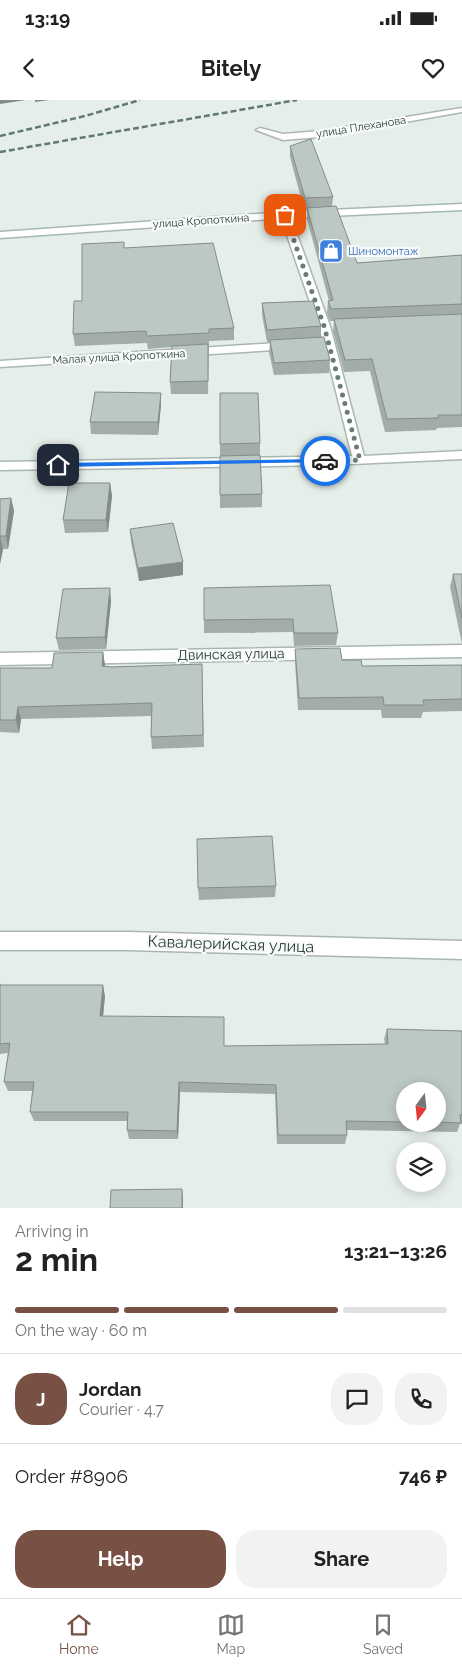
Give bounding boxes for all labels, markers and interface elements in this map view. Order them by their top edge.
text: 13:19 [25,7,70,29]
icon: back [15,54,43,82]
icon: heart [419,54,447,82]
text: Bitely [201,55,261,81]
street label: улица Плеханова [315,113,407,141]
pin [264,194,306,236]
icon: bag [271,201,299,229]
street label: улица Кропоткина [152,211,250,231]
shop icon: Шиномонтаж [318,238,344,264]
place label: Шиномонтаж [348,245,419,258]
street label: Малая улица Кропоткина [52,347,186,367]
courier [300,436,350,486]
pin [37,444,79,486]
icon: car [311,447,339,475]
icon: home [44,451,72,479]
street label: Двинская улица [177,645,285,663]
street label: Кавалерийская улица [147,932,315,956]
north arrow [396,1082,446,1132]
map controls [396,1082,446,1192]
button: layers [396,1142,446,1192]
text: Arriving in [15,1222,89,1241]
text: 13:21–13:26 [344,1240,447,1262]
text: 2 min [15,1241,98,1278]
text: On the way · 60 m [15,1321,147,1340]
button: chat [331,1373,383,1425]
button: phone [395,1373,447,1425]
text: Jordan [79,1378,142,1400]
text: J [36,1388,46,1410]
text: Courier · 4.7 [79,1400,164,1419]
text: Order #8906 [15,1465,128,1487]
text: 746 ₽ [399,1465,447,1487]
button: Help [15,1530,226,1588]
button: Share [236,1530,447,1588]
tab: Home [59,1611,99,1657]
tab: Map [217,1611,245,1657]
tab: Saved [363,1611,403,1657]

